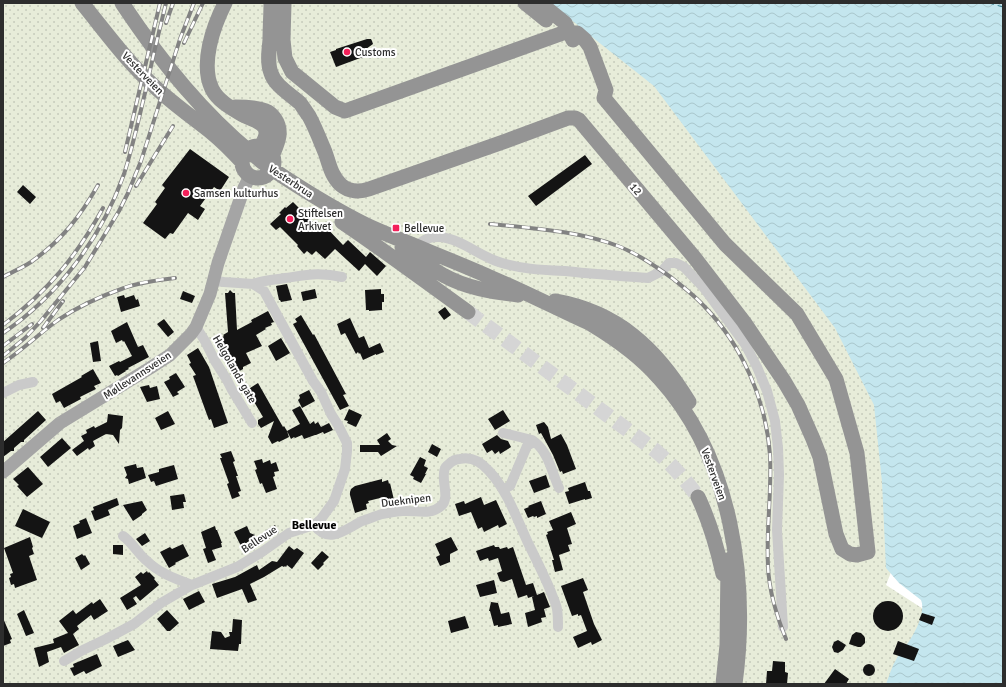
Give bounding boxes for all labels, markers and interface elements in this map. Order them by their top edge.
place label: Customs [355,46,396,59]
marker: Customs [342,47,352,57]
street label: Vesterveien [119,49,166,97]
street label: Vesterbrua [266,162,316,201]
street label: 12 [627,181,644,198]
place label: Samsen kulturhus [194,187,279,200]
marker: Samsen kulturhus [181,188,191,198]
place label: Stiftelsen Arkivet [298,207,343,233]
marker: Stiftelsen Arkivet [285,214,295,224]
place label: Bellevue [404,222,444,235]
marker: Bellevue [391,223,401,233]
street label: Helgolands gate [210,333,259,405]
street label: Møllevannsveien [101,349,174,402]
street label: Vesterveien [698,446,729,502]
street label: Dueknipen [380,491,432,510]
district label: Bellevue [292,518,336,533]
street label: Bellevue [239,523,280,556]

